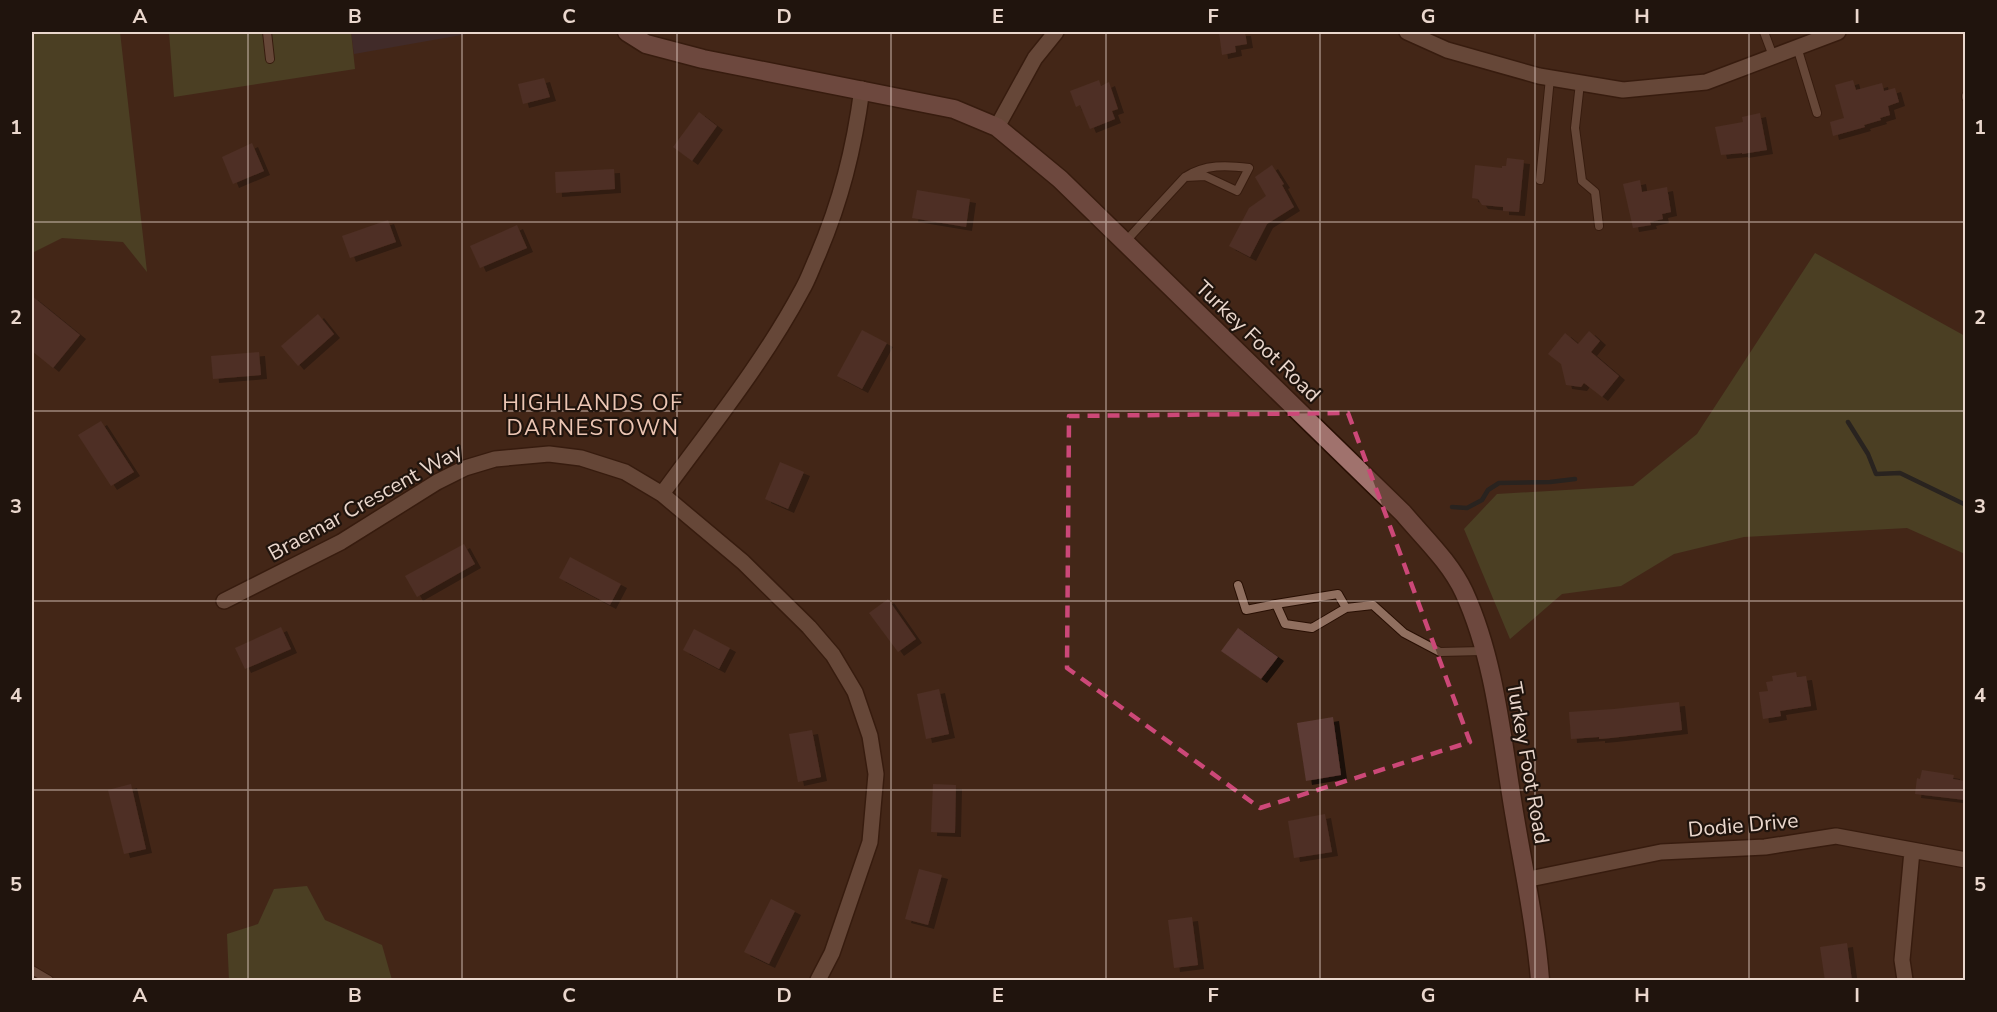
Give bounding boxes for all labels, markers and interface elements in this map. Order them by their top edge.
text: A [133,3,148,30]
text: B [348,3,362,30]
text: C [562,3,576,30]
text: D [776,3,792,30]
text: E [992,3,1004,30]
text: F [1207,3,1219,30]
text: G [1421,3,1435,30]
text: H [1634,3,1650,30]
text: I [1854,3,1860,30]
text: 1 [10,114,22,141]
text: 1 [1974,114,1986,141]
street label: Turkey Foot Road [1189,274,1327,408]
text: 2 [10,304,22,331]
text: 2 [1974,304,1986,331]
district label: HIGHLANDS OF DARNESTOWN [502,388,684,443]
street label: Braemar Crescent Way [263,437,467,567]
text: 3 [10,493,22,520]
text: 3 [1974,493,1986,520]
street label: Turkey Foot Road [1500,680,1556,846]
text: 4 [10,682,22,709]
text: 4 [1974,682,1986,709]
street label: Dodie Drive [1687,806,1799,844]
text: 5 [10,871,22,898]
text: 5 [1974,871,1986,898]
text: A [133,982,148,1009]
text: B [348,982,362,1009]
text: C [562,982,576,1009]
text: D [776,982,792,1009]
text: E [992,982,1004,1009]
text: F [1207,982,1219,1009]
text: G [1421,982,1435,1009]
text: H [1634,982,1650,1009]
text: I [1854,982,1860,1009]

